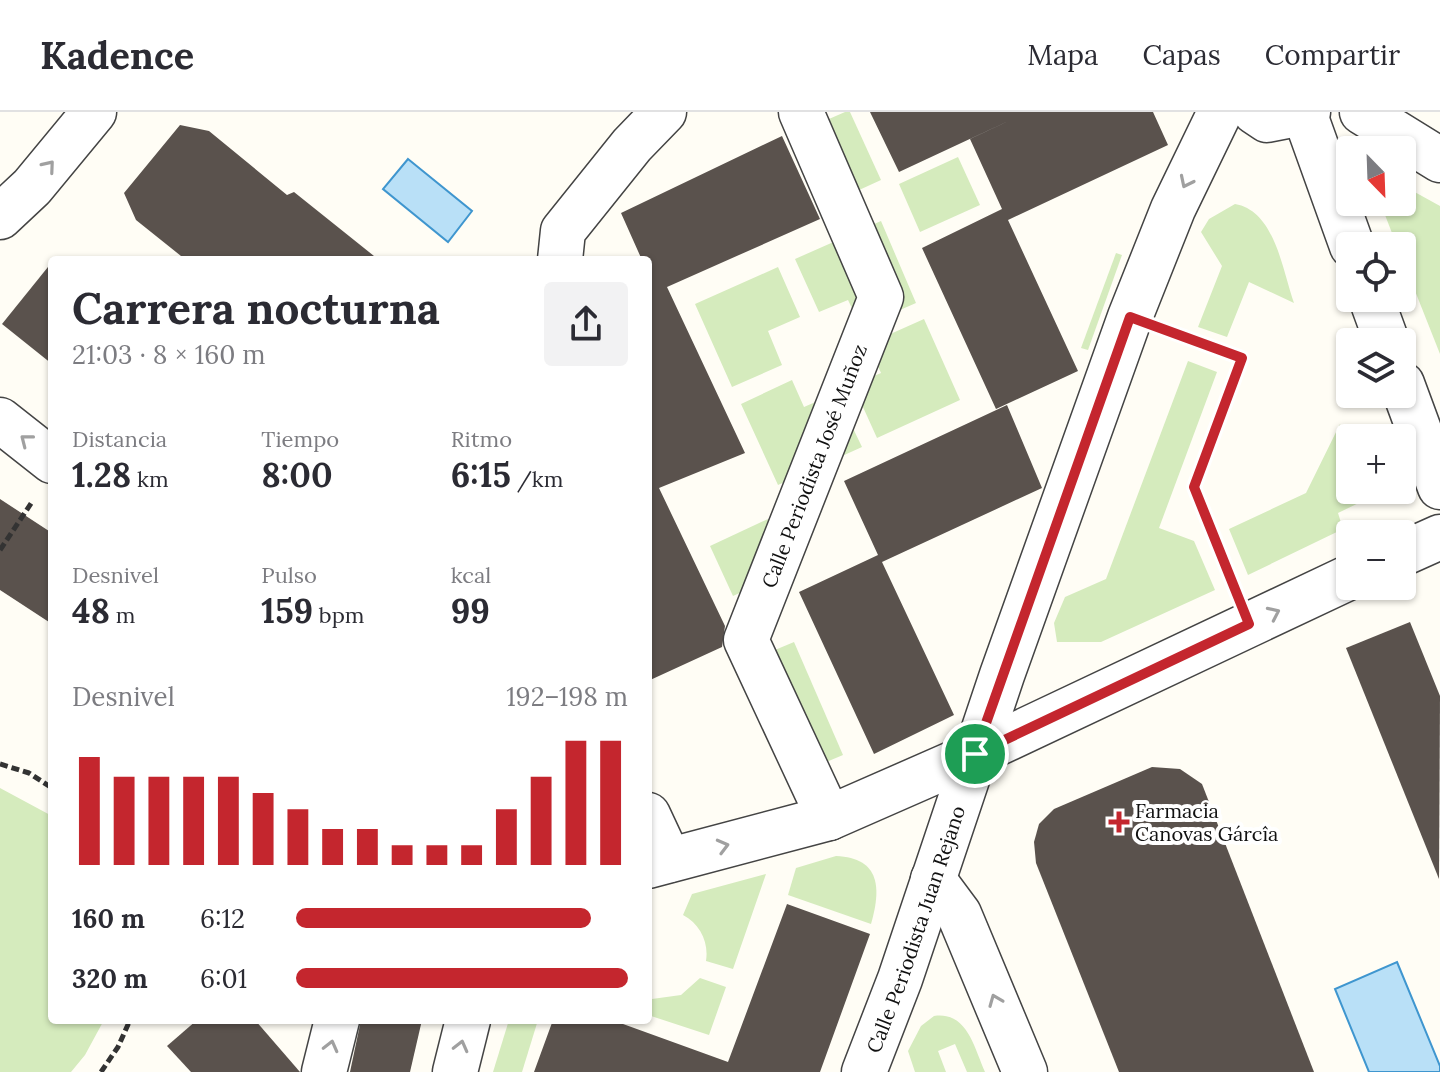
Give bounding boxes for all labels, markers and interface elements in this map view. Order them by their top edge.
text: Kadence [40,31,194,79]
text: Mapa [1027,37,1099,73]
text: Capas [1143,37,1221,73]
text: Compartir [1265,37,1400,73]
north arrow [1336,136,1416,216]
map controls [1336,136,1416,600]
one-way arrow [39,161,54,175]
one-way arrow [1181,174,1196,189]
button: locate [1336,232,1416,312]
text: Carrera nocturna [72,280,440,336]
button: share [544,282,628,366]
button: layers [1336,328,1416,408]
text: 21:03 · 8 × 160 m [72,338,266,371]
street label: Calle Periodista José Muñoz [756,341,872,591]
button: + [1336,424,1416,504]
text: Distancia [72,425,167,453]
text: Tiempo [261,425,339,453]
text: Ritmo [451,425,512,453]
one-way arrow [21,435,35,450]
text: 1.28 [72,453,131,496]
text: 8:00 [261,453,333,496]
text: 6:15 [451,453,511,496]
text: km [131,465,169,493]
text: /km [511,465,563,493]
button: − [1336,520,1416,600]
text: Desnivel [72,561,159,589]
text: Pulso [261,561,317,589]
text: kcal [451,561,491,589]
text: 48 [72,589,110,632]
text: 159 [261,589,313,632]
text: 99 [451,589,490,632]
text: m [110,601,136,629]
text: bpm [313,601,364,629]
one-way arrow [1265,606,1280,622]
text: Desnivel [72,680,175,713]
text: 192–198 m [506,680,628,713]
pin [941,720,1009,788]
icon: arrive [953,732,997,776]
place label: Farmacia Canovas Gárcîa [1135,798,1278,846]
street label: Calle Periodista Juan Rejano [860,802,970,1056]
marker: Farmacia Canovas Gárcîa [1110,813,1128,831]
one-way arrow [716,838,730,855]
text: 160 m [72,902,145,935]
text: 6:12 [200,902,245,935]
text: 320 m [72,962,148,995]
text: 6:01 [200,962,247,995]
one-way arrow [988,994,1005,1008]
one-way arrow [321,1040,338,1053]
one-way arrow [452,1040,469,1053]

